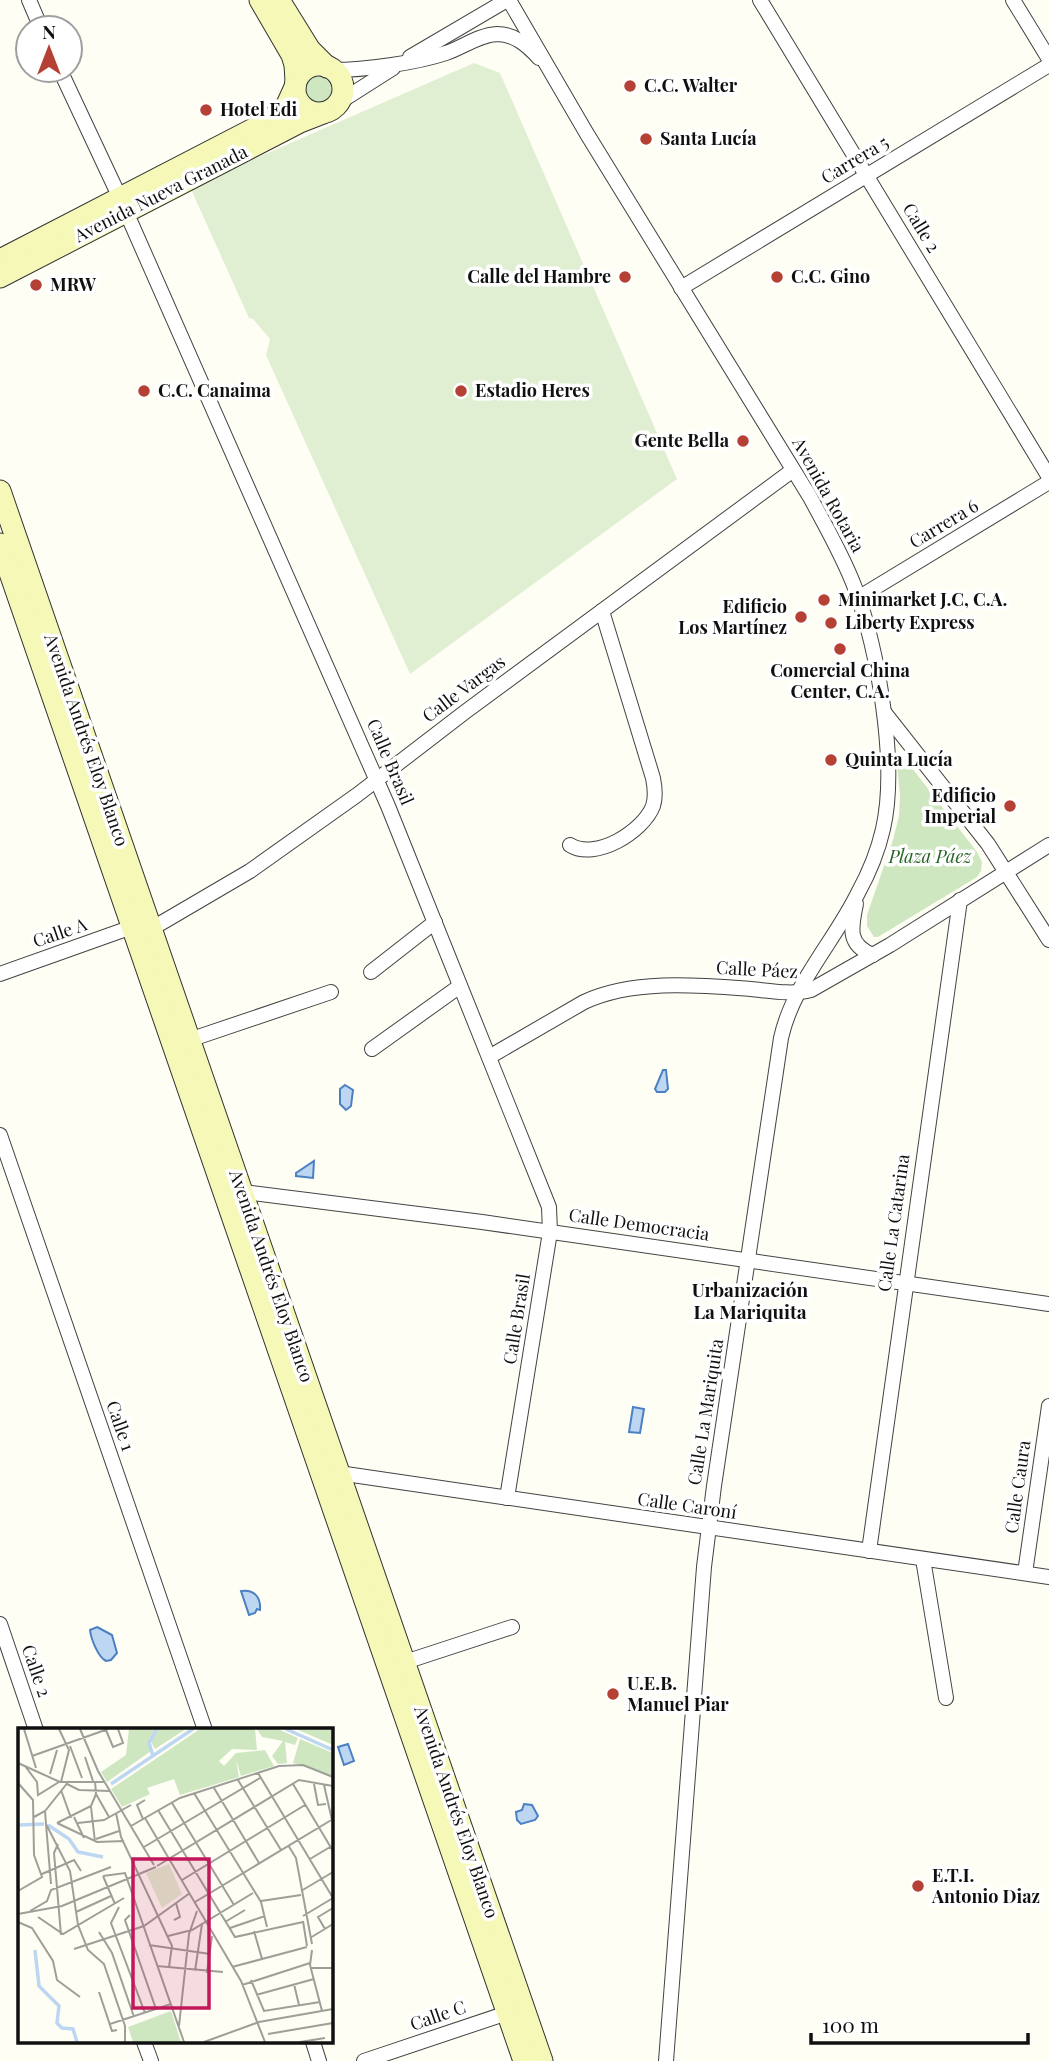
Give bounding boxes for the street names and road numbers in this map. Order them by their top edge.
street label: Carrera 5 [816,130,893,189]
street label: Avenida Nueva Granada [69,139,251,248]
street label: Calle 2 [898,198,946,257]
street label: Avenida Rotaria [787,432,870,556]
street label: Carrera 6 [904,493,983,553]
street label: Avenida Andrés Eloy Blanco [39,629,135,849]
street label: Calle Vargas [417,649,510,727]
street label: Calle Brasil [362,715,420,808]
street label: Calle A [29,911,91,952]
street label: Calle Páez [715,955,799,983]
street label: Calle La Catarina [871,1153,915,1293]
street label: Avenida Andrés Eloy Blanco [224,1165,320,1385]
street label: Calle Democracia [567,1202,711,1246]
street label: Calle Brasil [497,1272,535,1366]
street label: Calle La Mariquita [682,1337,728,1487]
street label: Calle 1 [101,1397,141,1454]
street label: Calle Caura [999,1439,1035,1535]
street label: Calle Caroní [636,1486,738,1524]
street label: Calle 2 [17,1641,57,1700]
street label: Avenida Andrés Eloy Blanco [409,1701,505,1921]
street label: Calle C [407,1994,469,2036]

